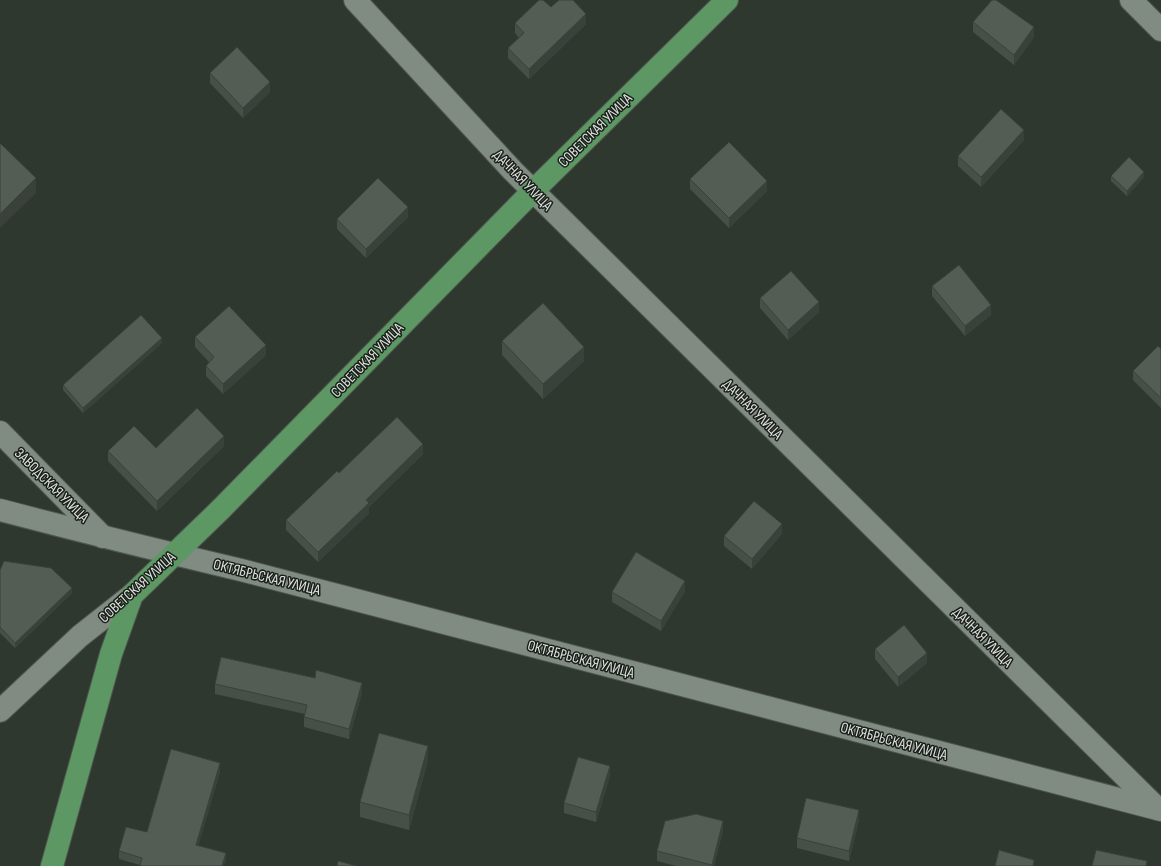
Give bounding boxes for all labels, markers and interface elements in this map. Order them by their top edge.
street label: СОВЕТСКАЯ УЛИЦА [554,89,637,171]
street label: ДАЧНАЯ УЛИЦА [489,146,557,215]
street label: СОВЕТСКАЯ УЛИЦА [327,318,408,402]
street label: ДАЧНАЯ УЛИЦА [719,375,787,444]
street label: ЗАВОДСКАЯ УЛИЦА [10,444,93,527]
street label: СОВЕТСКАЯ УЛИЦА [95,548,180,627]
street label: ОКТЯБРЬСКАЯ УЛИЦА [211,555,323,600]
street label: ДАЧНАЯ УЛИЦА [949,603,1017,672]
street label: ОКТЯБРЬСКАЯ УЛИЦА [525,636,637,683]
street label: ОКТЯБРЬСКАЯ УЛИЦА [838,718,950,765]

